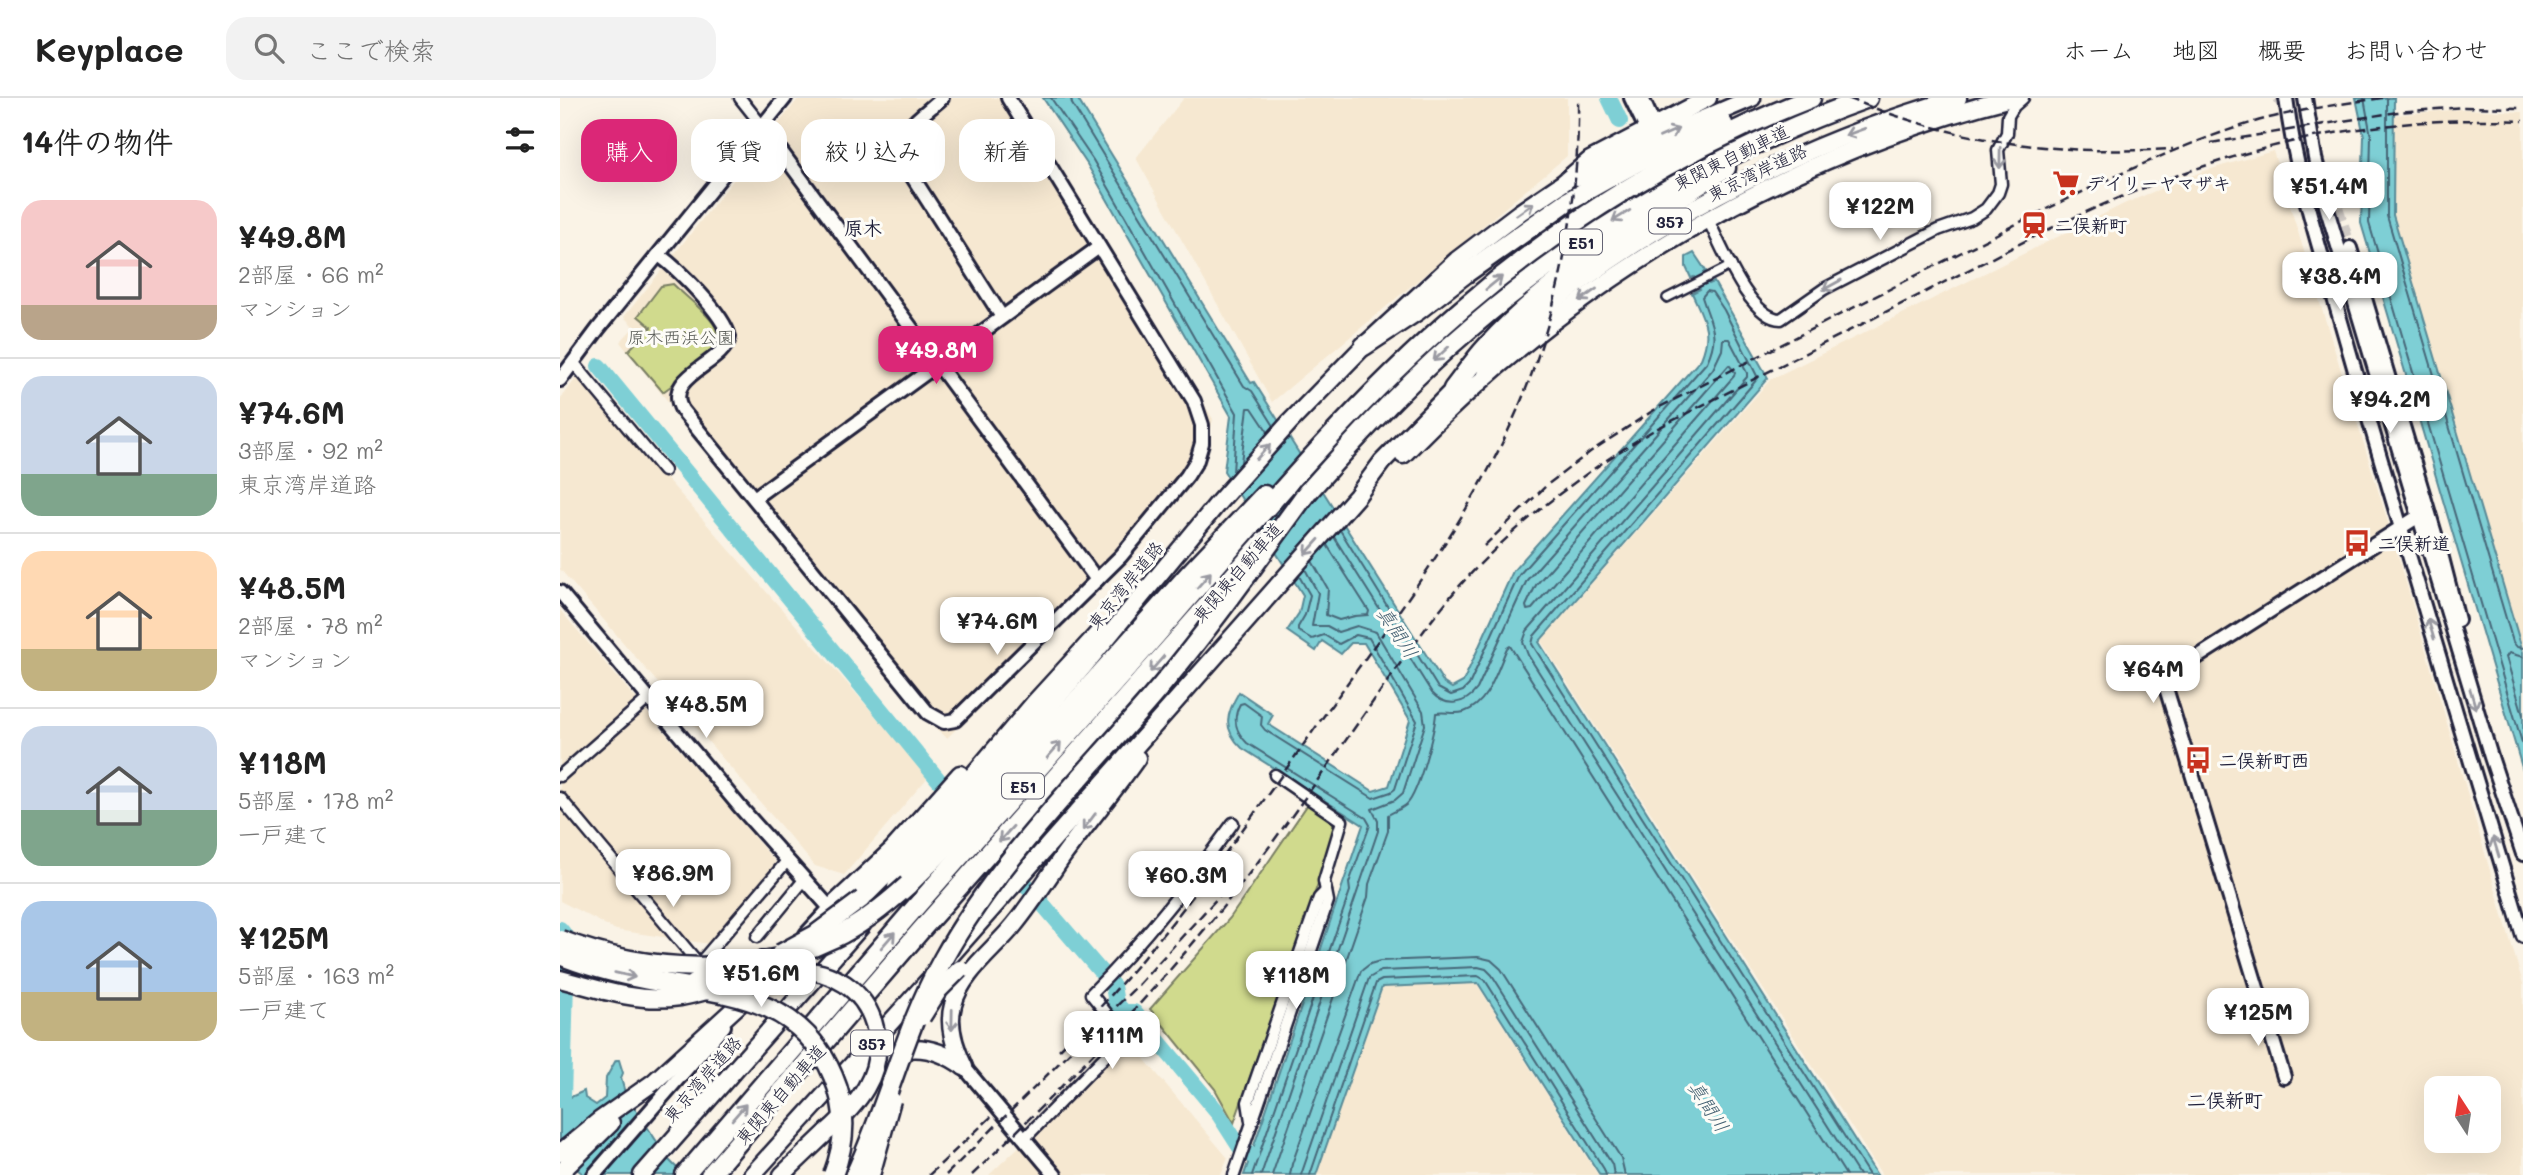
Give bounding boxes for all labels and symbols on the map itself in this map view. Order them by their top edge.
street label: 東関東自動車道 [1669,119,1793,195]
one-way arrow [1658,126,1679,139]
one-way arrow [1845,126,1867,139]
street label: 東京湾岸道路 [1703,138,1811,206]
one-way arrow [1993,146,2007,169]
pin: ¥51.4M [2272,162,2386,222]
supermarket icon: デイリーヤマザキ [2051,168,2081,198]
place label: デイリーヤマザキ [2087,171,2231,195]
pin: ¥122M [1831,183,1929,242]
one-way arrow [1515,202,1534,216]
one-way arrow [1612,209,1631,224]
road number: 357 [1649,209,1691,234]
station icon: 二俣新町 [2019,210,2049,240]
place label: 二俣新町 [2055,213,2127,237]
district label: 原木 [844,215,882,240]
road number: E51 [1560,230,1602,254]
pin: ¥38.4M [2283,252,2397,312]
one-way arrow [1484,275,1503,290]
one-way arrow [1823,278,1843,292]
one-way arrow [1579,288,1598,302]
park label: 原木西浜公園 [627,325,735,349]
pin: ¥49.8M [879,327,993,386]
one-way arrow [1433,346,1450,363]
pin: ¥94.2M [2333,376,2447,435]
one-way arrow [1255,444,1272,461]
street label: 東関東自動車道 [1187,517,1287,627]
bus stop icon: 二俣新道 [2342,528,2372,558]
place label: 二俣新道 [2378,531,2450,555]
street label: 東京湾岸道路 [1082,535,1168,635]
one-way arrow [1304,538,1320,556]
one-way arrow [1196,571,1212,589]
pin: ¥74.6M [940,598,1054,657]
water label: 真間川 [1372,601,1424,663]
one-way arrow [2424,618,2437,640]
pin: ¥64M [2112,646,2194,705]
one-way arrow [1149,654,1165,672]
pin: ¥48.5M [649,680,763,740]
one-way arrow [2468,688,2481,710]
one-way arrow [1046,742,1062,760]
bus stop icon: 二俣新町西 [2183,745,2213,775]
place label: 二俣新町西 [2219,748,2309,772]
road number: E51 [1002,774,1044,799]
one-way arrow [1082,812,1097,830]
one-way arrow [998,825,1014,843]
one-way arrow [2489,836,2502,858]
pin: ¥86.9M [616,850,730,909]
pin: ¥60.3M [1129,852,1243,911]
one-way arrow [880,931,896,949]
pin: ¥51.6M [704,950,818,1009]
pin: ¥118M [1247,951,1345,1011]
one-way arrow [613,969,636,982]
pin: ¥125M [2209,988,2307,1048]
one-way arrow [945,1008,959,1031]
pin: ¥111M [1063,1012,1161,1071]
street label: 東京湾岸道路 [658,1030,746,1128]
road number: 357 [851,1030,893,1056]
street label: 東関東自動車道 [730,1039,830,1149]
water label: 真間川 [1683,1075,1735,1137]
north arrow [2424,1076,2501,1153]
district label: 二俣新町 [2187,1087,2263,1112]
one-way arrow [731,1103,747,1121]

